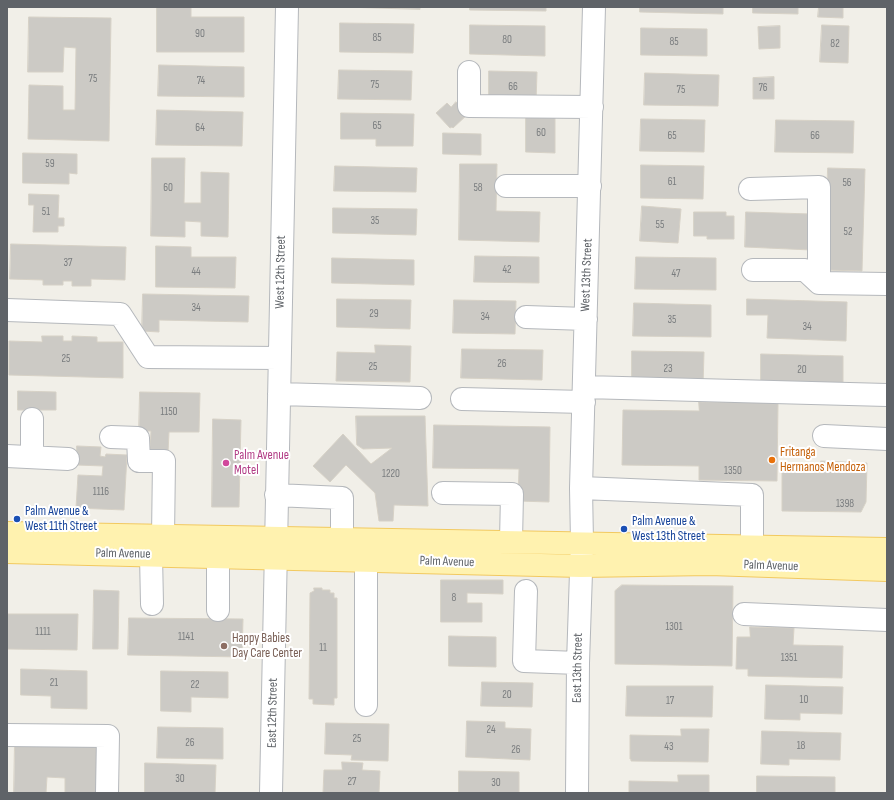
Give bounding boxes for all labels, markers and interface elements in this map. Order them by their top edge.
house number: 90 [195,27,205,41]
house number: 85 [372,31,382,45]
house number: 80 [502,33,512,47]
house number: 85 [669,35,679,49]
house number: 82 [830,37,840,51]
house number: 75 [89,72,97,86]
house number: 74 [197,74,205,88]
house number: 75 [371,78,379,92]
house number: 66 [508,80,518,94]
house number: 76 [758,81,768,95]
house number: 75 [677,83,685,97]
house number: 65 [372,119,382,133]
house number: 64 [195,121,205,135]
house number: 60 [536,126,546,140]
house number: 65 [667,129,677,143]
house number: 66 [810,129,820,143]
house number: 59 [45,157,55,171]
house number: 61 [668,175,676,189]
house number: 56 [842,176,852,190]
house number: 60 [163,181,173,195]
house number: 58 [473,181,483,195]
house number: 51 [42,205,50,219]
house number: 35 [370,214,380,228]
house number: 55 [656,218,664,232]
house number: 52 [844,225,852,239]
street label: West 12th Street [273,235,289,309]
street label: West 13th Street [578,238,596,312]
house number: 37 [63,256,73,270]
house number: 42 [502,263,512,277]
house number: 44 [191,265,201,279]
house number: 47 [672,267,680,281]
house number: 34 [191,301,201,315]
house number: 29 [369,307,379,321]
house number: 34 [480,310,490,324]
house number: 35 [667,313,677,327]
house number: 34 [802,320,812,334]
house number: 25 [62,352,70,366]
house number: 26 [497,357,507,371]
house number: 25 [369,360,377,374]
house number: 23 [663,362,673,376]
house number: 20 [797,363,807,377]
house number: 1150 [160,405,178,419]
place label: Fritanga Hermanos Mendoza [780,445,866,476]
place label: Palm Avenue Motel [234,448,289,479]
marker: Fritanga Hermanos Mendoza [767,455,777,465]
marker: Palm Avenue Motel [221,458,231,468]
house number: 1350 [724,464,742,478]
house number: 1220 [382,467,400,481]
house number: 1116 [93,485,109,499]
house number: 1398 [836,497,854,511]
place label: Palm Avenue & West 11th Street [25,504,97,535]
marker: Palm Avenue & West 11th Street [12,514,22,524]
place label: Palm Avenue & West 13th Street [632,514,705,545]
marker: Palm Avenue & West 13th Street [619,524,629,534]
street label: Palm Avenue [95,546,151,562]
street label: Palm Avenue [419,553,475,571]
street label: Palm Avenue [743,557,799,575]
house number: 8 [452,591,456,605]
house number: 1301 [665,620,683,634]
house number: 1111 [35,625,51,639]
house number: 1141 [178,630,194,644]
place label: Happy Babies Day Care Center [232,631,302,662]
street label: East 13th Street [570,633,586,703]
marker: Happy Babies Day Care Center [219,641,229,651]
house number: 11 [319,641,327,655]
house number: 1351 [781,651,797,665]
house number: 21 [50,676,58,690]
house number: 22 [190,678,200,692]
street label: East 12th Street [265,678,281,748]
house number: 20 [502,688,512,702]
house number: 10 [800,693,808,707]
house number: 17 [666,694,674,708]
house number: 24 [486,723,496,737]
house number: 25 [353,732,361,746]
house number: 26 [185,736,195,750]
house number: 18 [797,739,805,753]
house number: 43 [664,740,674,754]
house number: 26 [511,743,521,757]
house number: 30 [175,772,185,786]
house number: 27 [348,775,356,789]
house number: 30 [491,776,501,790]

